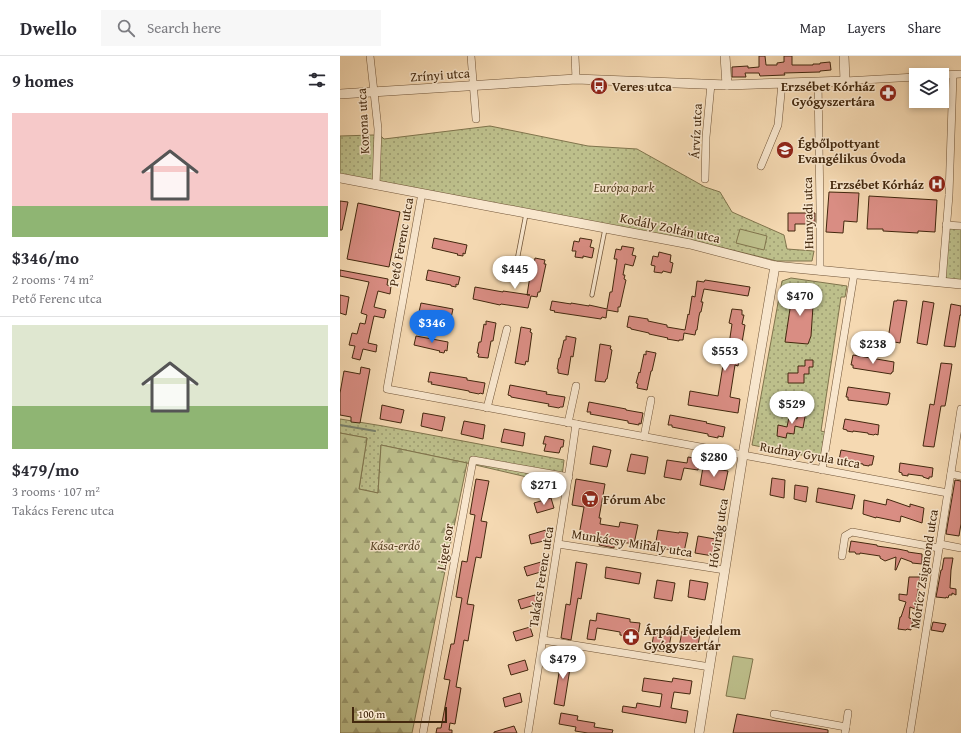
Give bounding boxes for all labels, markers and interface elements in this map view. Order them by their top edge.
search box [101,10,381,46]
text: Dwello [20,14,77,42]
icon: search [115,17,137,39]
text: Search here [147,17,221,38]
text: Map [800,18,826,38]
text: Layers [848,18,886,38]
text: Share [908,18,941,38]
street label: Zrínyi utca [410,63,471,87]
text: 9 homes [12,68,74,93]
map controls [909,68,949,108]
button: layers [909,68,949,108]
icon: filters [306,69,328,91]
bus stop icon: Veres utca [589,76,609,96]
place label: Veres utca [612,77,672,96]
place label: Erzsébet Kórház Gyógyszertára [781,77,875,111]
pharmacy icon: Erzsébet Kórház Gyógyszertára [878,83,898,103]
street label: Korona utca [352,87,374,154]
street label: Árvíz utca [685,102,707,159]
place label: Égbőlpottyant Evangélikus Óvoda [798,134,906,168]
icon: home [134,139,206,211]
school or university icon: Égbőlpottyant Evangélikus Óvoda [775,140,795,160]
hospital icon: Erzsébet Kórház [927,174,947,194]
place label: Erzsébet Kórház [830,175,924,194]
street label: Hunyadi utca [798,176,818,249]
park label: Európa park [592,178,655,197]
street label: Pető Ferenc utca [384,195,418,288]
street label: Kodály Zoltán utca [618,208,723,248]
text: $346/mo [12,245,79,270]
pin: $445 [491,256,539,290]
text: $445 [502,259,528,278]
text: 2 rooms · 74 m² [12,270,94,289]
pin: $470 [776,283,824,317]
text: $470 [787,286,813,305]
text: Pető Ferenc utca [12,289,102,308]
pin: $346 [408,310,456,344]
text: $346 [419,313,445,332]
pin: $238 [849,331,897,365]
text: $238 [860,334,886,353]
pin: $553 [701,338,749,372]
text: $553 [712,341,738,360]
icon: home [134,351,206,423]
pin: $529 [768,391,816,425]
text: $529 [779,394,805,413]
street label: Rudnay Gyula utca [758,437,863,473]
pin: $280 [690,444,738,478]
text: $280 [701,447,727,466]
text: $479/mo [12,457,79,482]
pin: $271 [520,472,568,506]
text: $271 [531,475,557,494]
text: 3 rooms · 107 m² [12,482,100,501]
supermarket icon: Fórum Abc [580,489,600,509]
place label: Fórum Abc [603,490,666,509]
street label: Hóvirág utca [703,496,733,569]
text: Takács Ferenc utca [12,501,114,520]
street label: Móricz Zsigmond utca [905,507,943,630]
street label: Liget sor [432,522,459,572]
street label: Takács Ferenc utca [524,524,559,629]
street label: Munkácsy Mihály utca [570,524,695,562]
park label: Kása-erdő [369,536,421,555]
place label: Árpád Fejedelem Gyógyszertár [644,621,742,655]
pharmacy icon: Árpád Fejedelem Gyógyszertár [621,627,641,647]
pin: $479 [539,646,587,680]
text: $479 [550,649,576,668]
scale bar [352,705,447,724]
text: 100 m [358,706,385,722]

